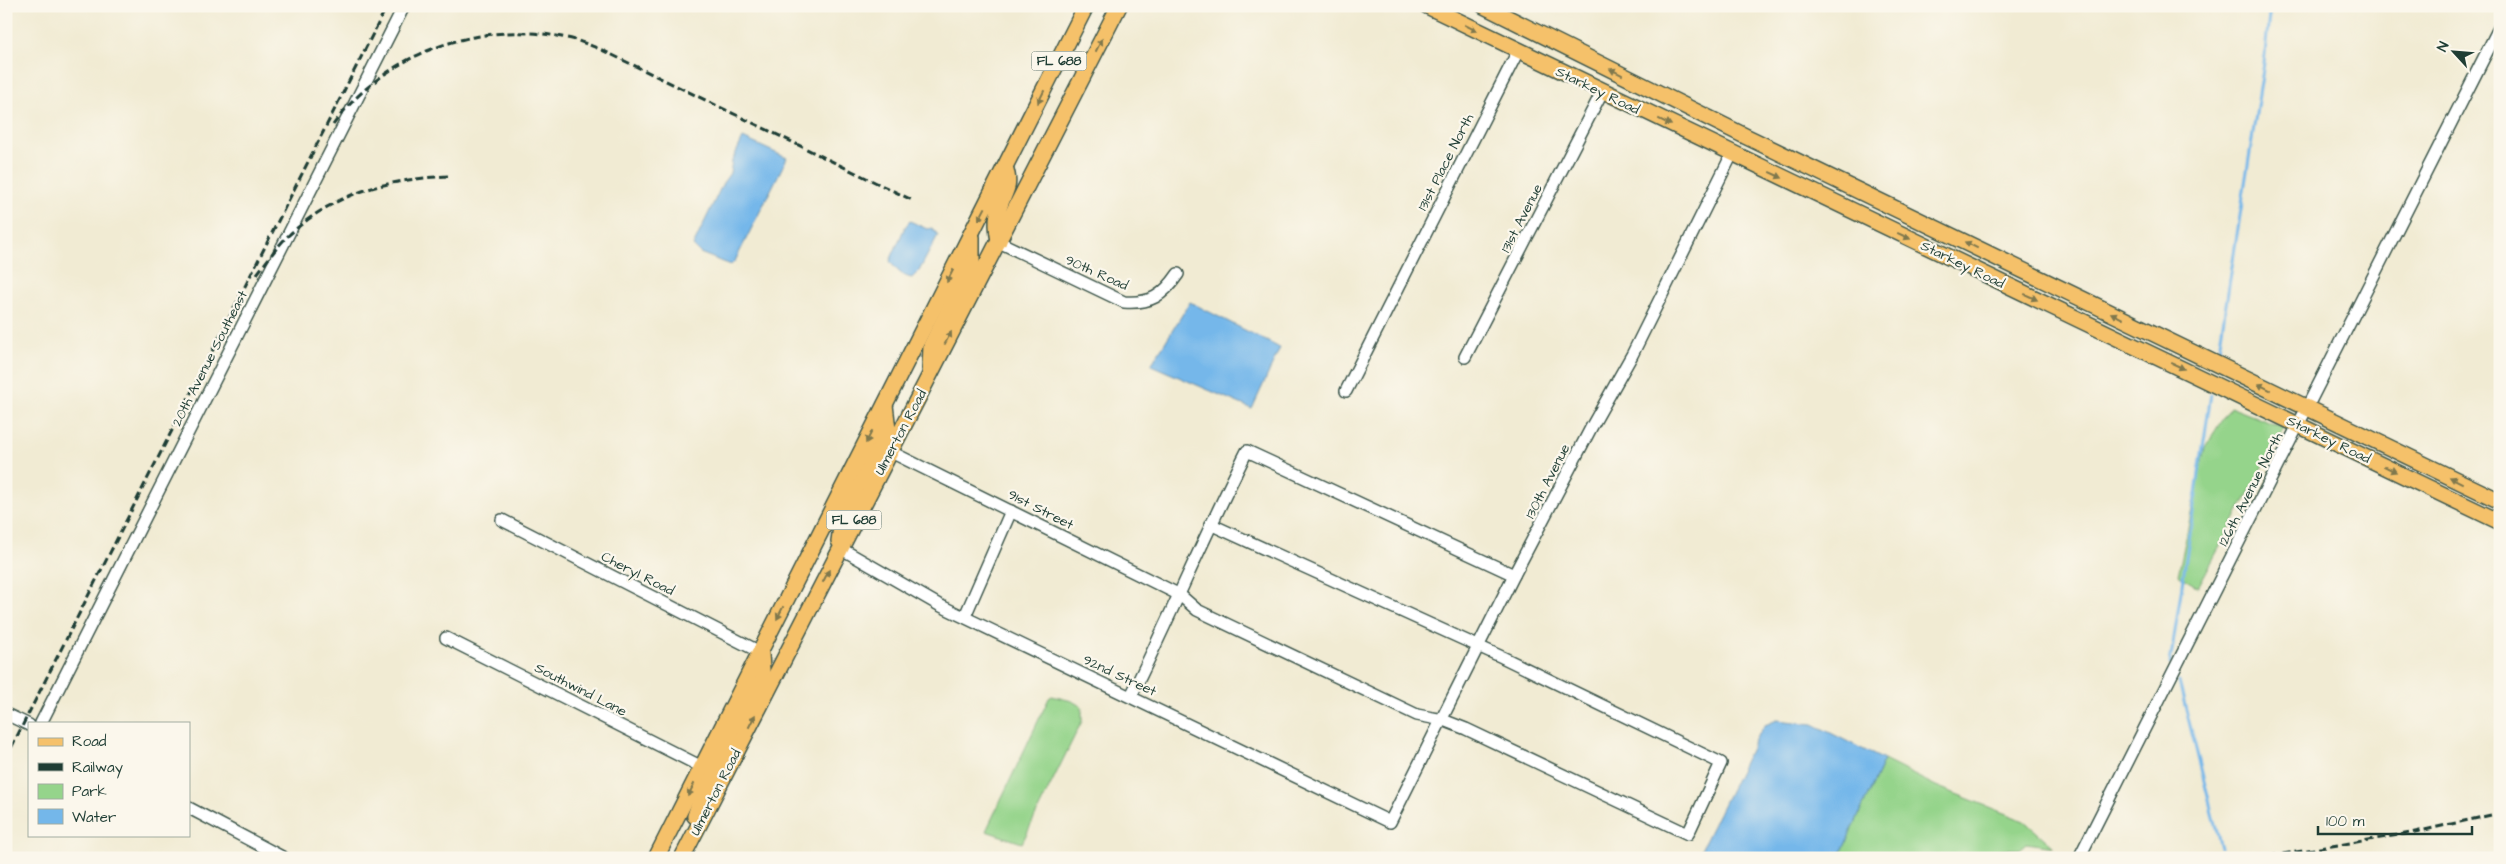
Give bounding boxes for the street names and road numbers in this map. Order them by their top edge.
road number: FL 688 [1032,51,1086,70]
street label: Starkey Road [1552,62,1643,120]
street label: 131st Place North [1413,111,1479,214]
street label: 131st Avenue [1496,180,1548,256]
street label: Starkey Road [1917,236,2008,294]
street label: 90th Road [1062,250,1131,296]
street label: 20th Avenue Southeast [167,287,253,430]
street label: Ulmerton Road [870,386,932,479]
street label: Starkey Road [2283,411,2374,469]
street label: 126th Avenue North [2214,429,2288,550]
street label: 130th Avenue [1520,440,1575,522]
street label: 91st Street [1004,485,1077,535]
road number: FL 688 [826,510,882,530]
street label: Cheryl Road [597,547,678,601]
street label: 92nd Street [1080,650,1160,702]
street label: Southwind Lane [531,658,631,722]
street label: Ulmerton Road [686,746,746,839]

